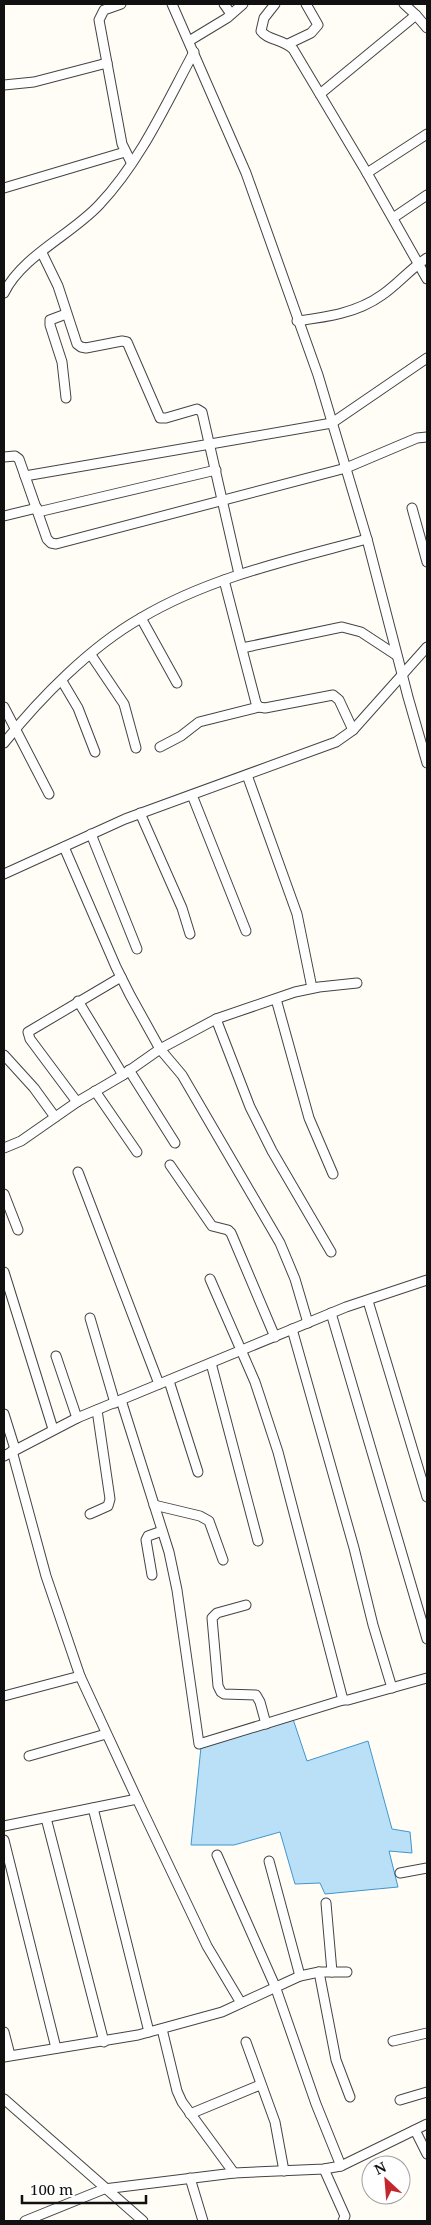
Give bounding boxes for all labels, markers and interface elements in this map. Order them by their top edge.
north arrow [361,2155,411,2205]
text: N [371,2157,389,2179]
scale bar [22,2172,146,2204]
text: 100 m [30,2179,73,2199]

